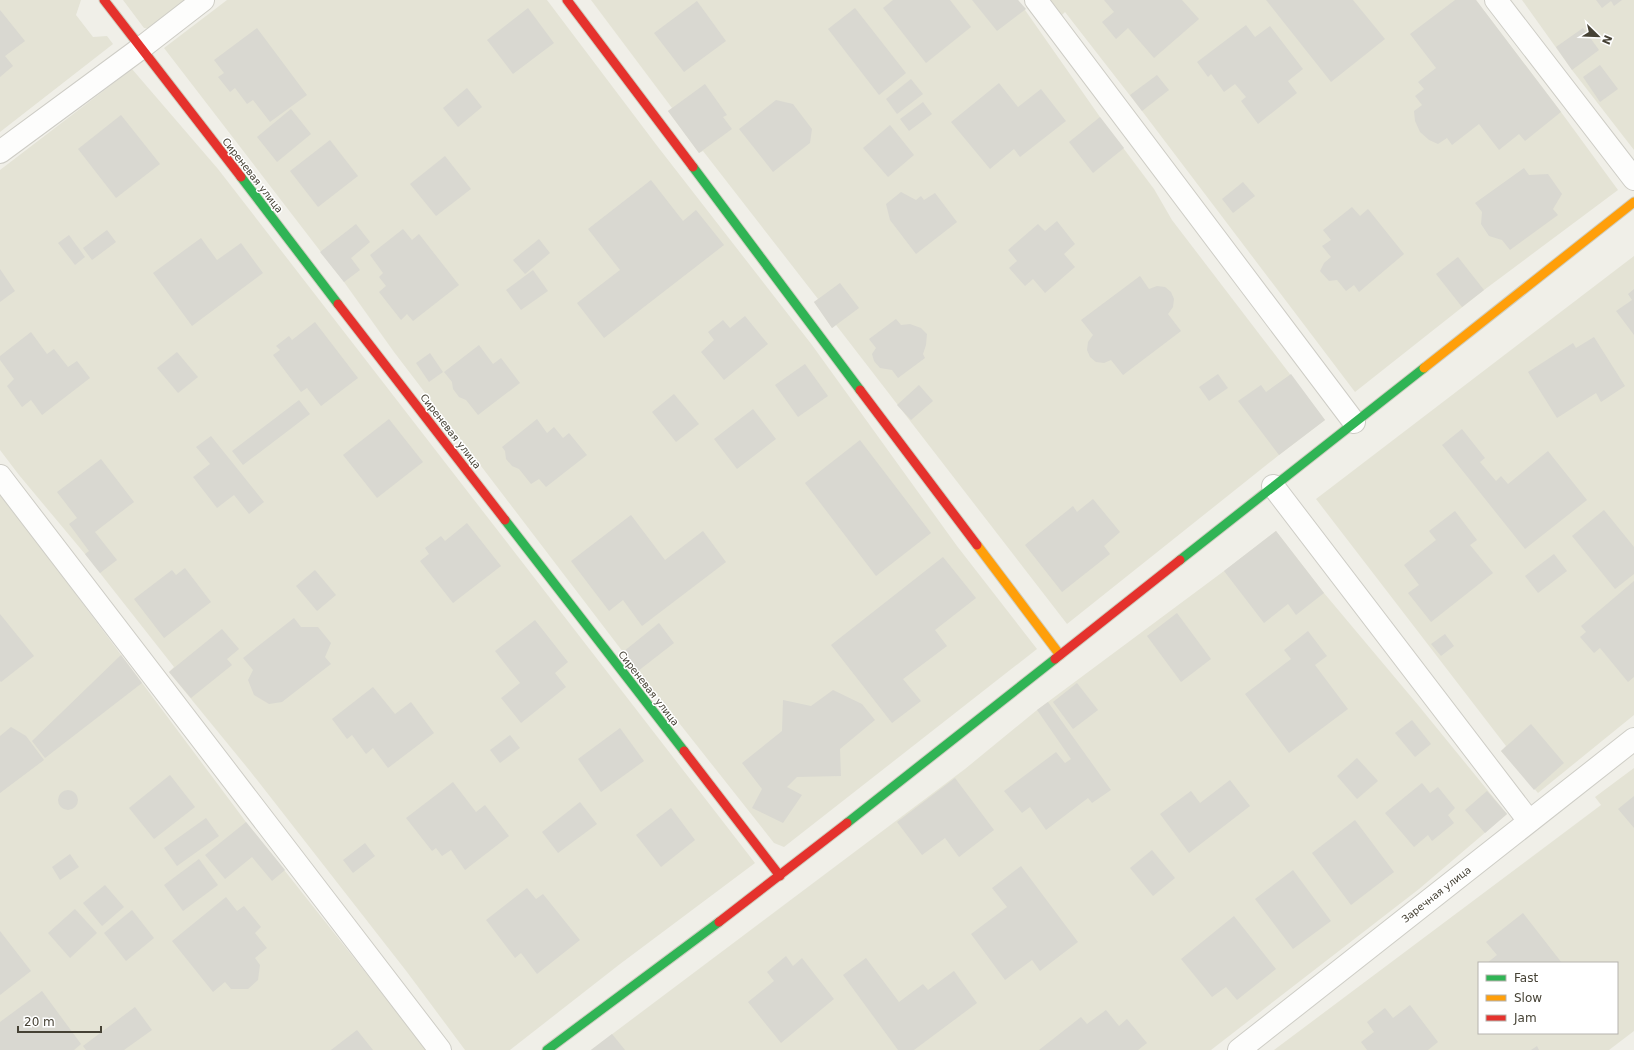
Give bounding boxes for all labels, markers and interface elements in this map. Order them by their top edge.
north arrow [1578,16,1618,56]
text: N [1599,33,1615,46]
street label: Сиреневая улица [220,136,285,215]
street label: Сиреневая улица [418,392,483,471]
street label: Сиреневая улица [616,649,681,728]
street label: Заречная улица [1400,864,1473,925]
legend [1478,962,1618,1034]
text: Fast [1514,971,1538,985]
text: Slow [1514,991,1542,1005]
scale bar [18,1008,101,1034]
text: Jam [1513,1011,1537,1025]
text: 20 m [24,1015,55,1029]

